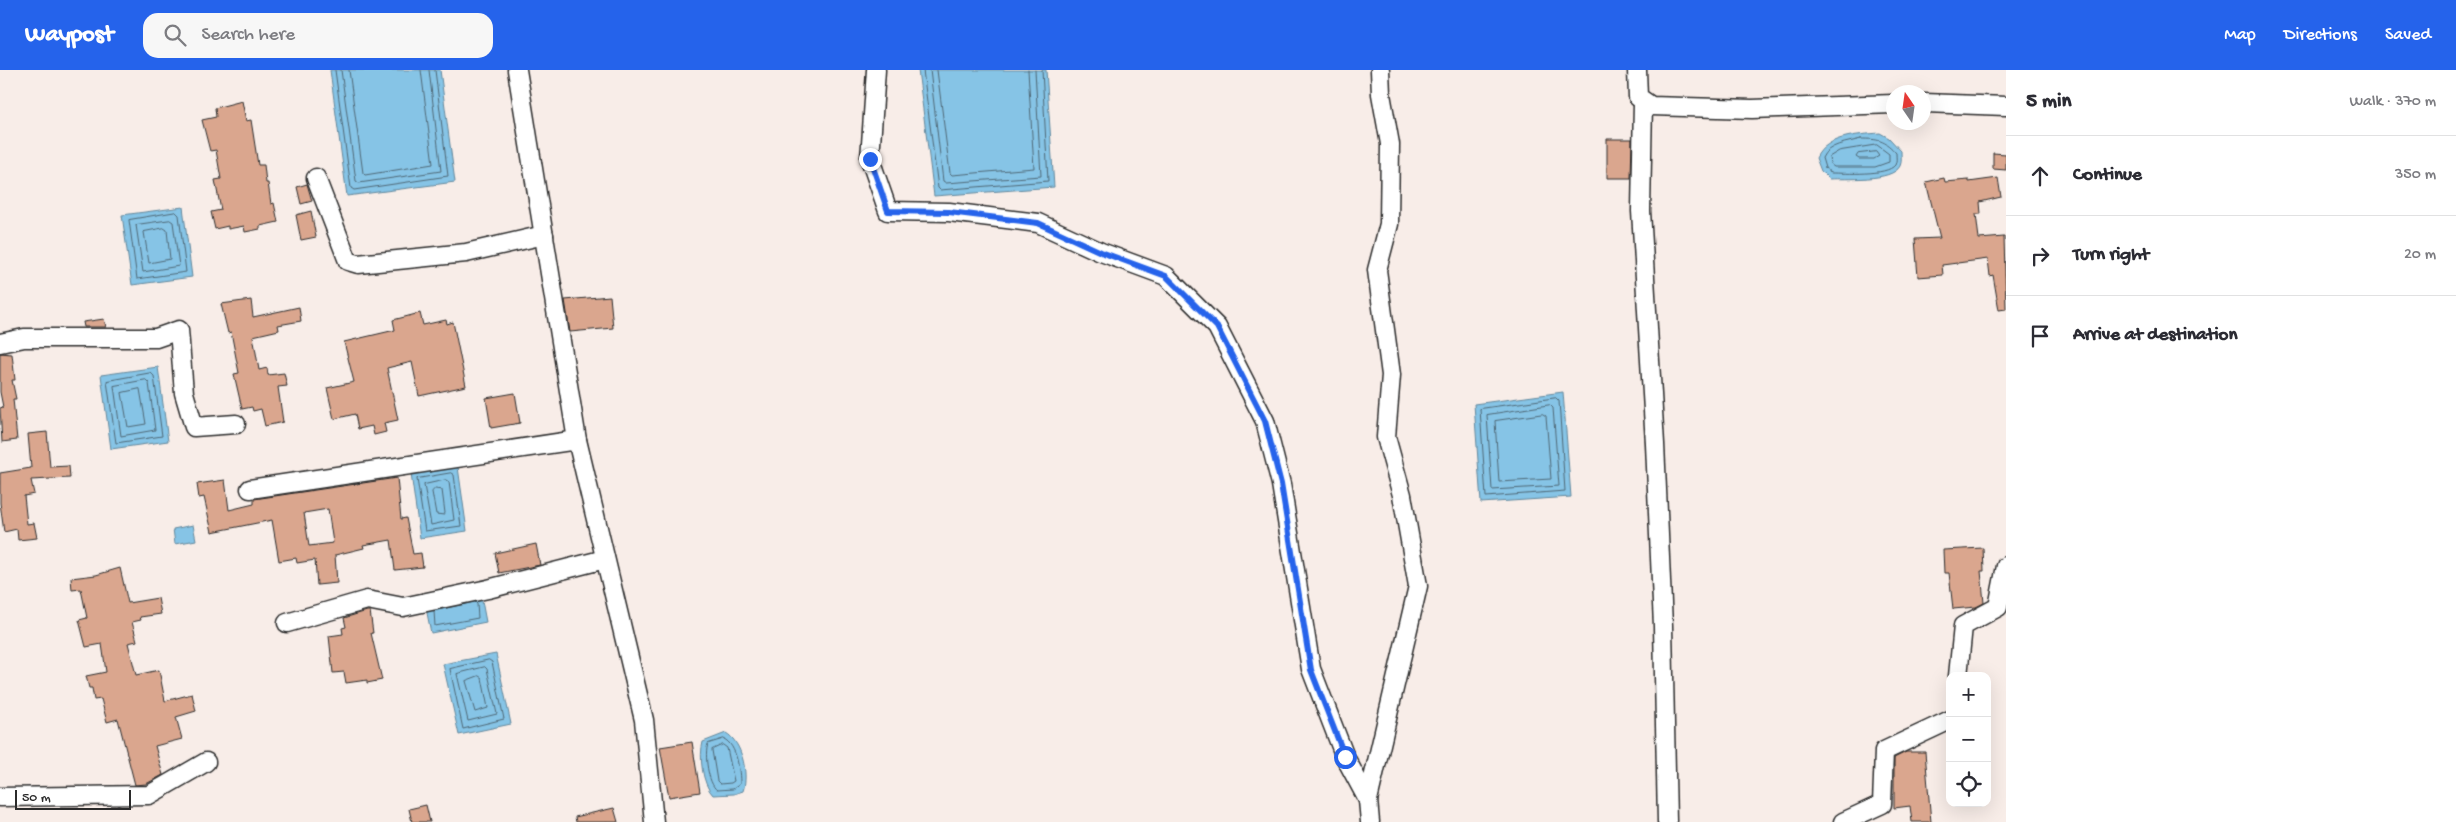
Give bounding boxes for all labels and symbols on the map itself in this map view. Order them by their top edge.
north arrow [1886,85,1931,130]
route end [859,148,882,171]
route start [1334,746,1357,769]
scale bar [15,787,131,810]

